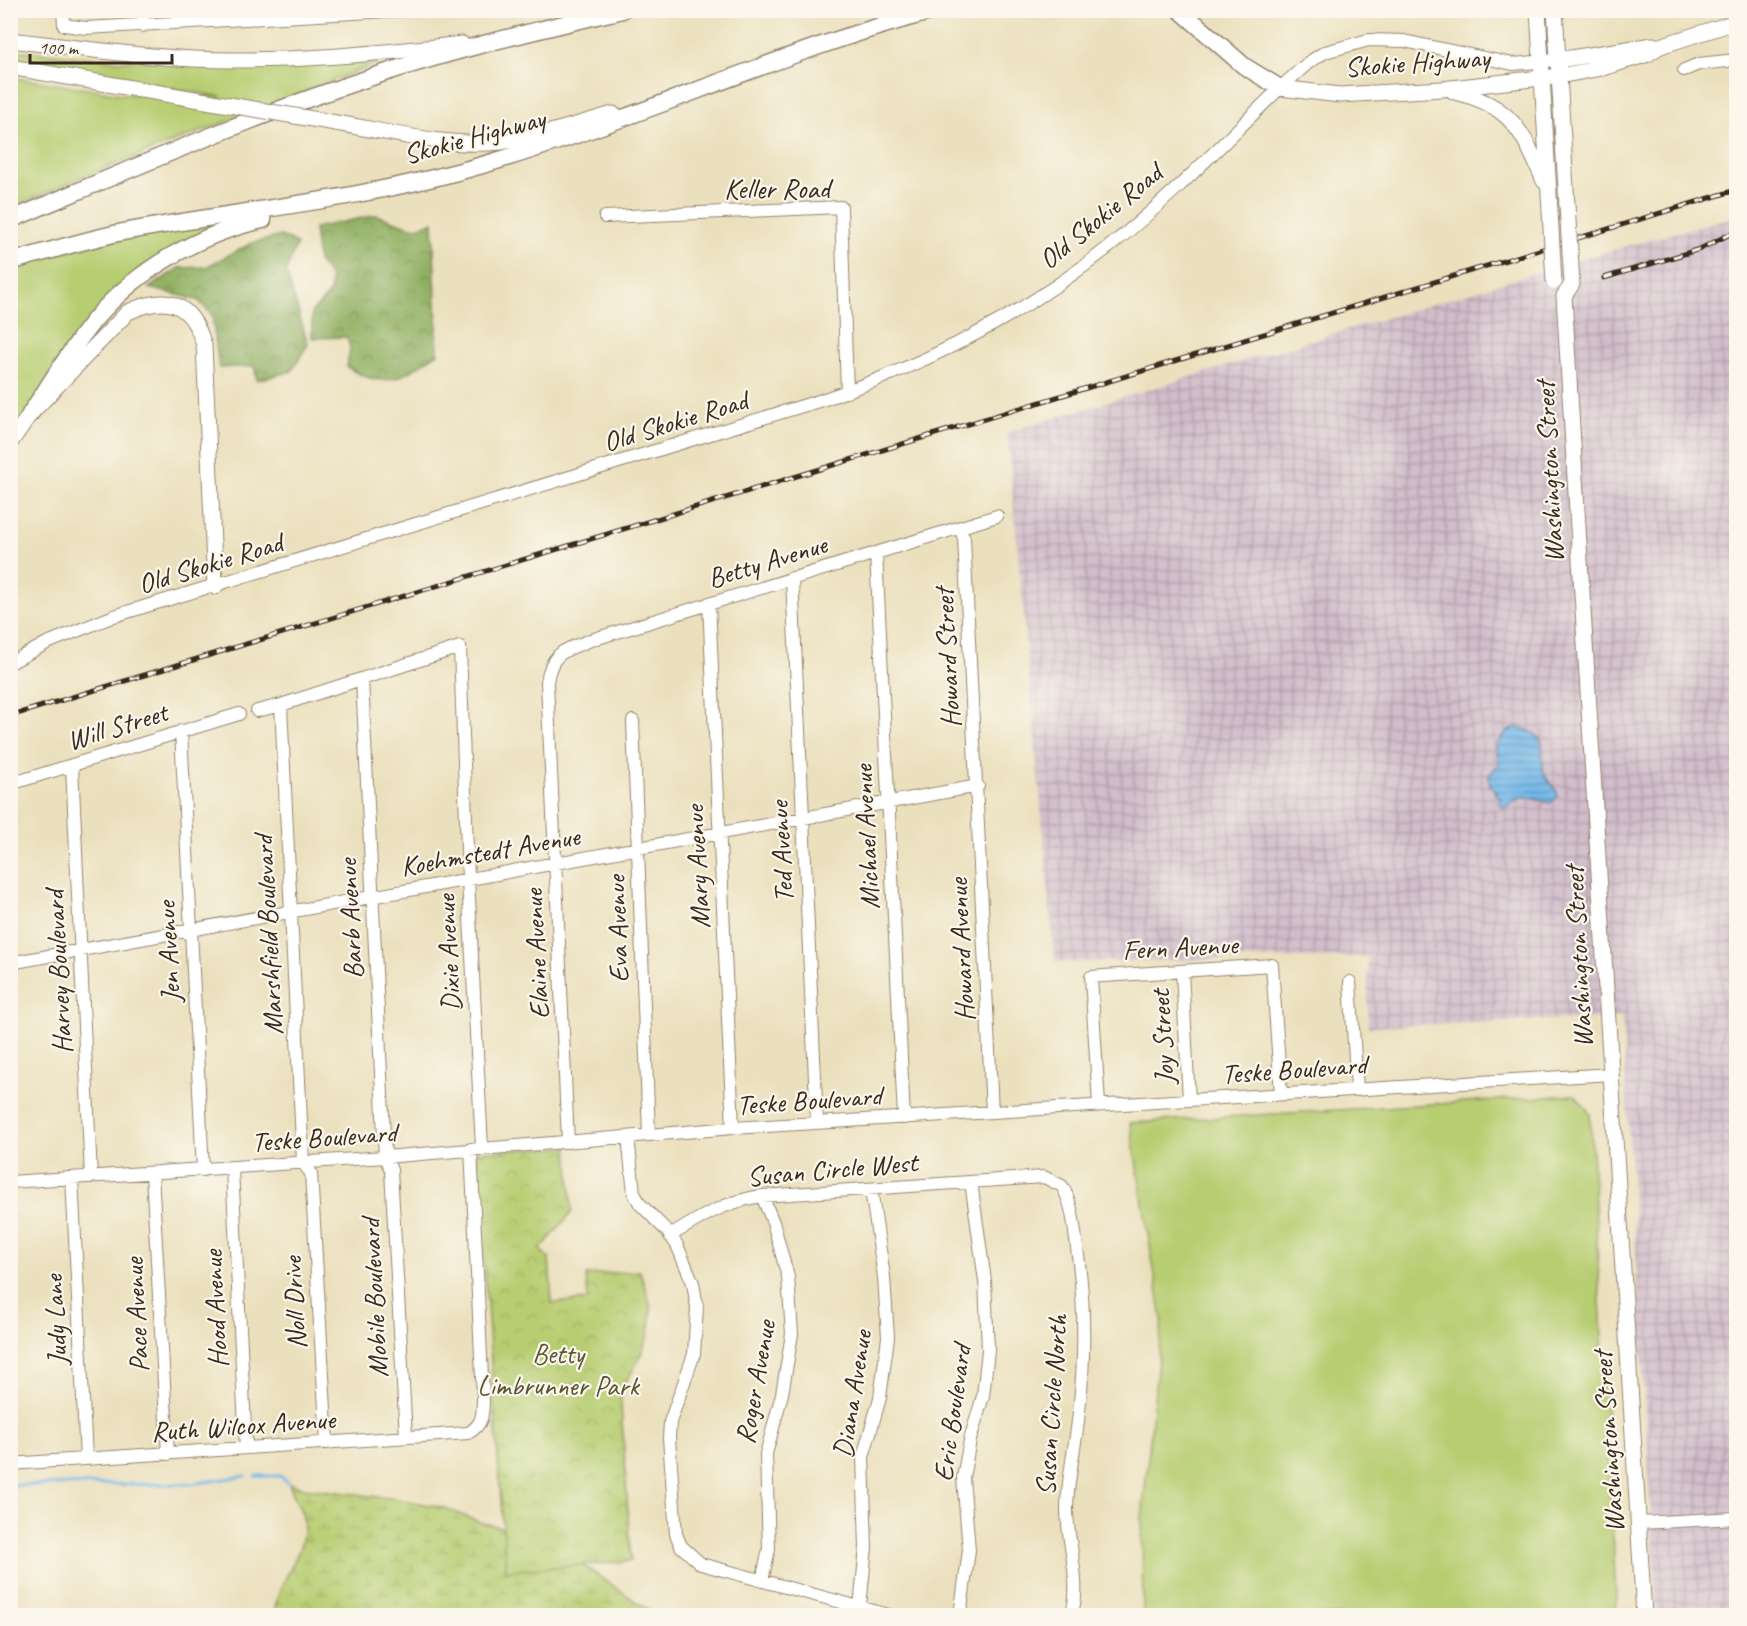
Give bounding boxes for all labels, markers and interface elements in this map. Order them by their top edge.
scale bar [30,27,172,65]
text: 100 m [39,37,80,59]
street label: Skokie Highway [1343,39,1493,85]
street label: Skokie Highway [399,100,551,172]
street label: Old Skokie Road [1031,153,1172,276]
street label: Keller Road [724,171,834,206]
street label: Washington Street [1527,377,1571,564]
street label: Old Skokie Road [599,381,755,460]
street label: Old Skokie Road [134,523,290,602]
street label: Betty Avenue [703,526,833,596]
street label: Howard Street [926,583,968,729]
street label: Will Street [63,693,174,758]
street label: Michael Avenue [845,762,887,910]
street label: Ted Avenue [761,798,801,904]
street label: Mary Avenue [676,803,718,929]
street label: Koehmstedt Avenue [398,818,584,884]
street label: Marshfield Boulevard [245,830,291,1036]
street label: Barb Avenue [329,856,371,980]
street label: Washington Street [1556,862,1600,1049]
street label: Eva Avenue [598,873,636,983]
street label: Howard Avenue [940,876,982,1022]
street label: Harvey Boulevard [36,885,80,1055]
street label: Elaine Avenue [515,886,557,1020]
street label: Dixie Avenue [427,892,469,1012]
street label: Jen Avenue [148,899,188,1005]
street label: Fern Avenue [1121,926,1240,967]
street label: Joy Street [1142,986,1182,1087]
street label: Teske Boulevard [1220,1046,1372,1092]
street label: Teske Boulevard [735,1077,887,1123]
street label: Teske Boulevard [250,1114,402,1160]
street label: Susan Circle West [745,1144,921,1194]
street label: Mobile Boulevard [352,1214,396,1378]
street label: Hood Avenue [194,1247,236,1369]
street label: Noll Drive [274,1254,314,1350]
street label: Pace Avenue [115,1255,156,1373]
street label: Judy Lane [35,1272,75,1368]
street label: Susan Circle North [1027,1312,1075,1497]
street label: Roger Avenue [727,1316,783,1446]
street label: Diana Avenue [825,1326,880,1460]
park label: Betty Limbrunner Park [477,1336,640,1403]
street label: Eric Boulevard [925,1339,979,1483]
street label: Washington Street [1584,1346,1632,1534]
street label: Ruth Wilcox Avenue [150,1401,338,1449]

